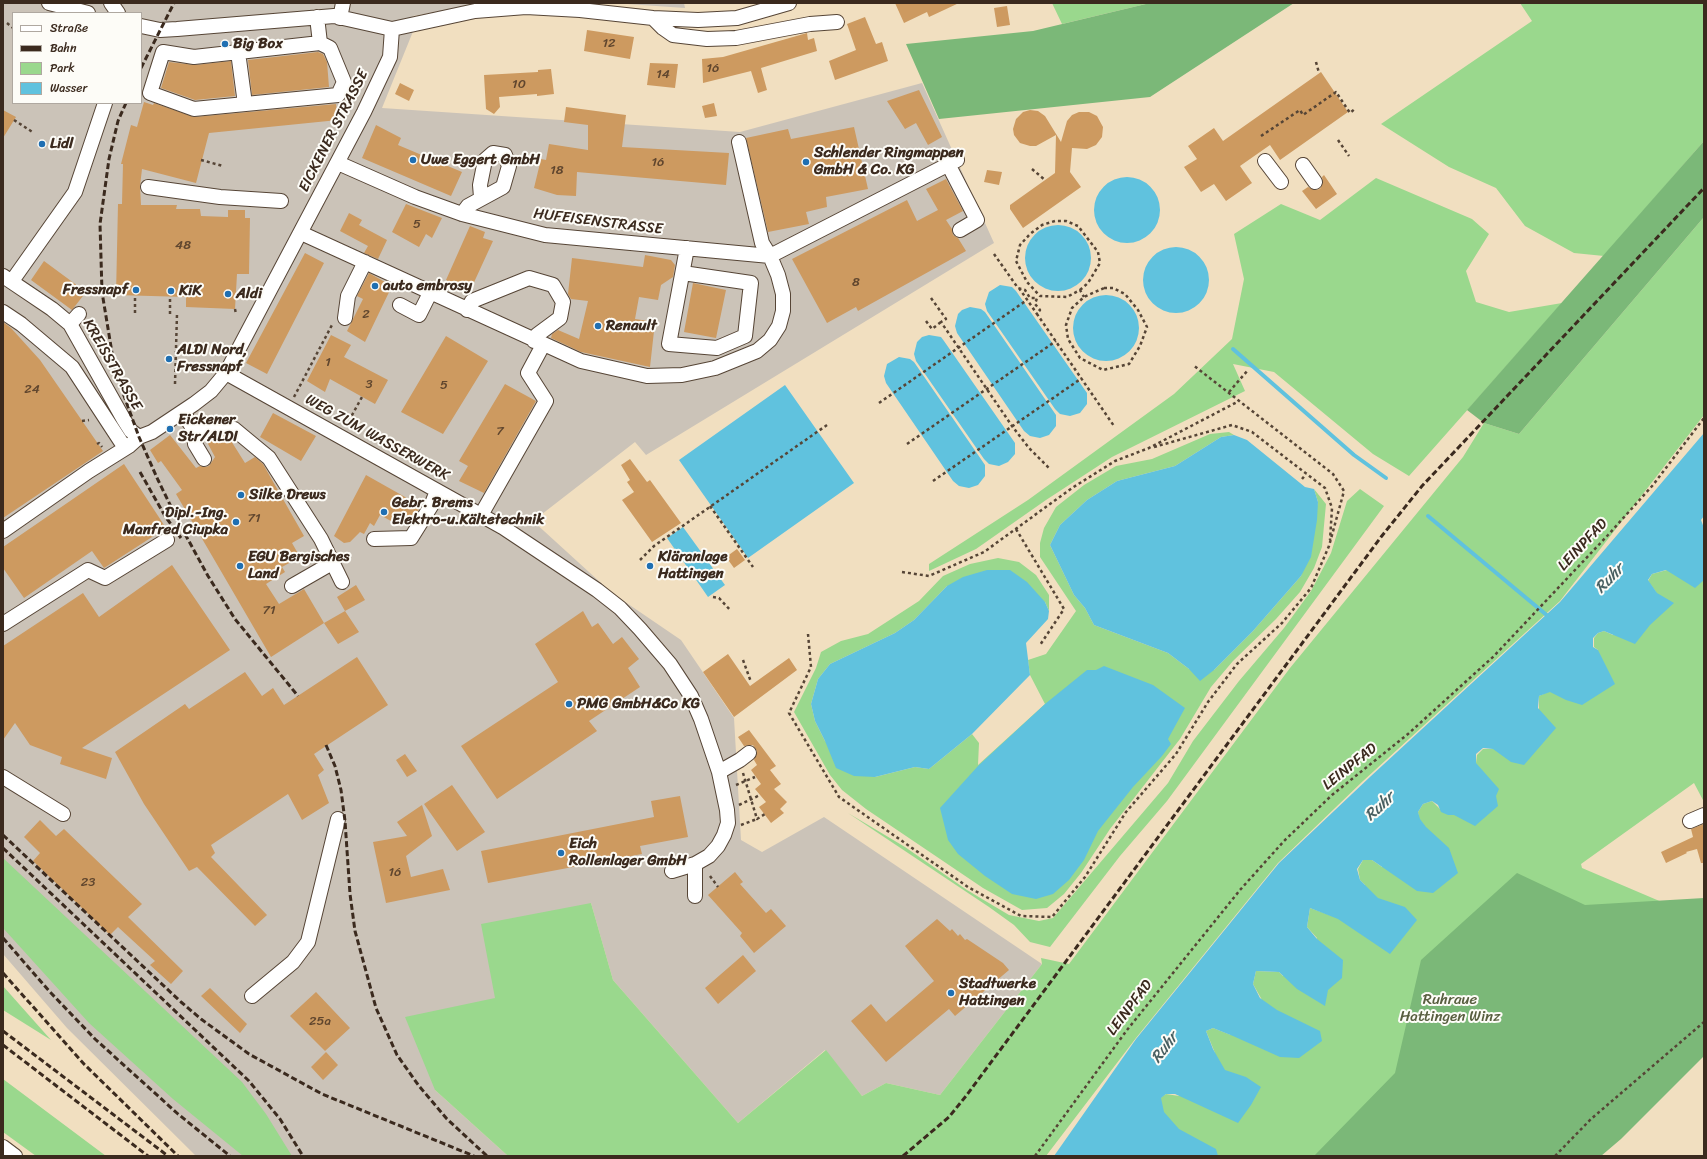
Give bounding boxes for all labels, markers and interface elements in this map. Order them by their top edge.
legend [12,12,142,104]
text: Straße [50,17,88,39]
place label: Big Box [233,35,283,53]
house number: 12 [602,36,616,52]
text: Bahn [50,37,76,59]
marker: Big Box [220,39,230,49]
text: Park [50,57,75,79]
house number: 16 [707,61,719,77]
street label: EICKENER STRASSE [295,67,373,195]
house number: 14 [656,67,670,83]
text: Wasser [50,77,87,99]
house number: 10 [512,77,526,93]
place label: Lidl [50,135,73,153]
marker: Lidl [37,139,47,149]
place label: Schlender Ringmappen GmbH & Co. KG [814,144,964,179]
place label: Uwe Eggert GmbH [421,151,540,169]
marker: Uwe Eggert GmbH [408,155,418,165]
house number: 16 [652,155,664,171]
marker: Schlender Ringmappen GmbH & Co. KG [801,157,811,167]
house number: 18 [550,163,564,179]
street label: HUFEISENSTRASSE [532,205,664,239]
house number: 5 [413,217,421,233]
house number: 48 [175,238,191,254]
house number: 8 [852,275,860,291]
place label: auto embrosy [383,277,472,295]
place label: Fressnapf [63,281,128,299]
marker: auto embrosy [370,281,380,291]
place label: KiK [179,282,201,300]
marker: Fressnapf [131,285,141,295]
place label: Aldi [236,285,262,303]
marker: KiK [166,286,176,296]
marker: Aldi [223,289,233,299]
house number: 2 [362,307,370,323]
street label: KREISSTRASSE [79,316,145,414]
place label: Renault [606,317,657,335]
marker: Renault [593,321,603,331]
place label: ALDI Nord, Fressnapf [177,341,247,376]
marker: ALDI Nord, Fressnapf [164,354,174,364]
house number: 1 [325,355,331,371]
house number: 3 [365,377,373,393]
house number: 5 [440,378,448,394]
house number: 24 [24,382,40,398]
street label: WEG ZUM WASSERWERK [302,391,452,485]
place label: Eickener Str/ALDI [178,411,238,446]
marker: Eickener Str/ALDI [165,424,175,434]
house number: 7 [496,424,504,440]
place label: Silke Drews [249,486,326,504]
marker: Silke Drews [236,490,246,500]
place label: Gebr. Brems Elektro-u.Kältetechnik [392,494,544,529]
place label: Dipl.-Ing. Manfred Ciupka [123,504,228,539]
marker: Gebr. Brems Elektro-u.Kältetechnik [379,507,389,517]
house number: 71 [248,511,260,527]
street label: LEINPFAD [1554,515,1612,575]
marker: Dipl.-Ing. Manfred Ciupka [231,517,241,527]
place label: EGU Bergisches Land [248,548,349,583]
place label: Kläranlage Hattingen [658,548,727,583]
water label: Ruhr [1592,560,1628,598]
marker: EGU Bergisches Land [235,561,245,571]
marker: Kläranlage Hattingen [645,561,655,571]
house number: 71 [263,603,275,619]
place label: PMG GmbH&Co KG [577,695,700,713]
marker: PMG GmbH&Co KG [564,699,574,709]
street label: LEINPFAD [1319,740,1381,794]
water label: Ruhr [1361,789,1399,825]
place label: Eich Rollenlager GmbH [569,835,687,870]
marker: Eich Rollenlager GmbH [556,848,566,858]
house number: 16 [389,865,401,881]
house number: 23 [81,875,95,891]
place label: Stadtwerke Hattingen [959,975,1036,1010]
street label: LEINPFAD [1103,977,1157,1039]
marker: Stadtwerke Hattingen [946,988,956,998]
park label: Ruhraue Hattingen Winz [1400,991,1500,1026]
house number: 25a [309,1014,331,1030]
water label: Ruhr [1147,1029,1183,1067]

